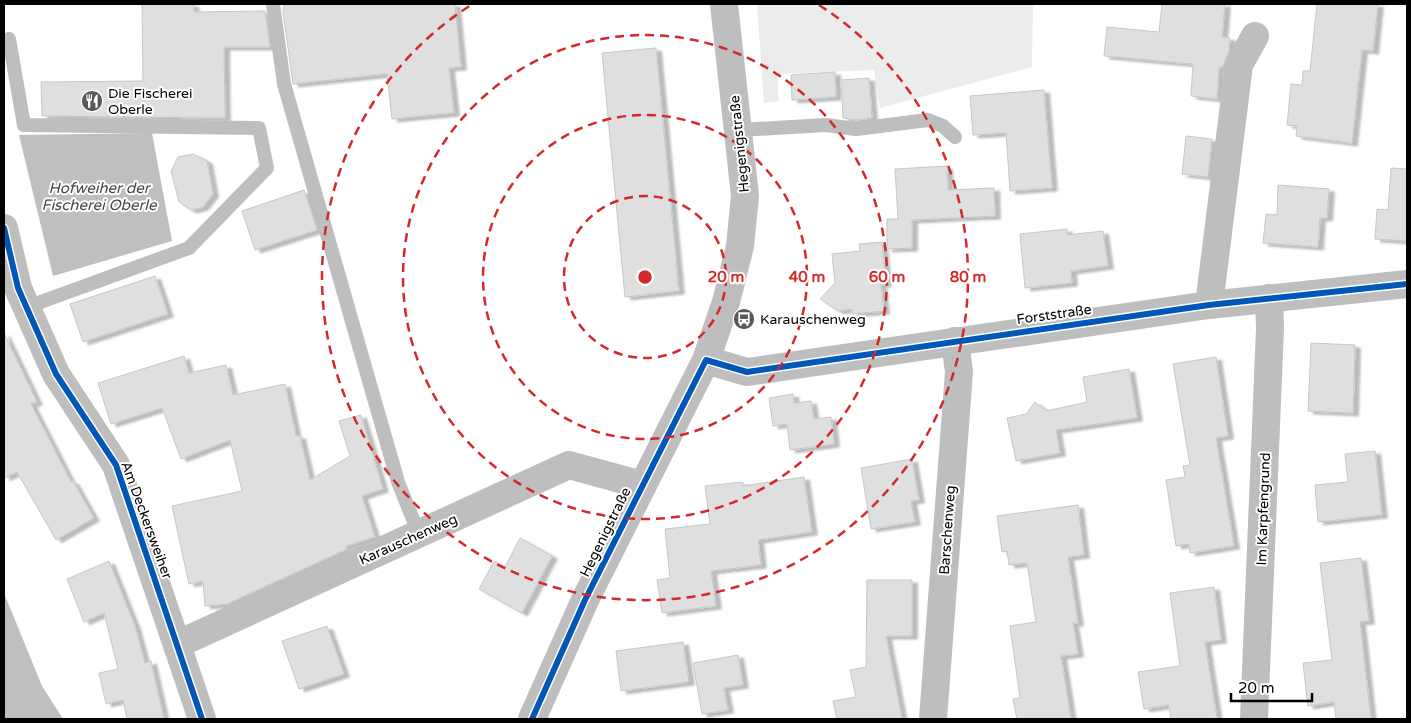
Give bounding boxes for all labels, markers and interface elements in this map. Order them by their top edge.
place label: Die Fischerei Oberle [108,85,192,118]
restaurant icon: Die Fischerei Oberle [80,89,104,113]
street label: Hegenigstraße [726,94,753,193]
water label: Hofweiher der Fischerei Oberle [41,179,158,214]
centre of rings [636,268,654,286]
text: 20 m [708,268,744,286]
text: 40 m [789,268,825,286]
text: 60 m [869,268,905,286]
text: 80 m [950,268,986,286]
street label: Forststraße [1015,301,1093,328]
bus stop icon: Karauschenweg [732,307,756,331]
place label: Karauschenweg [760,311,866,328]
street label: Im Karpfengrund [1253,452,1274,566]
street label: Am Deckersweiher [117,459,176,582]
street label: Hegenigstraße [576,485,635,580]
street label: Barschenweg [936,485,959,575]
street label: Karauschenweg [356,510,460,569]
scale bar [1231,670,1312,702]
text: 20 m [1238,679,1275,697]

